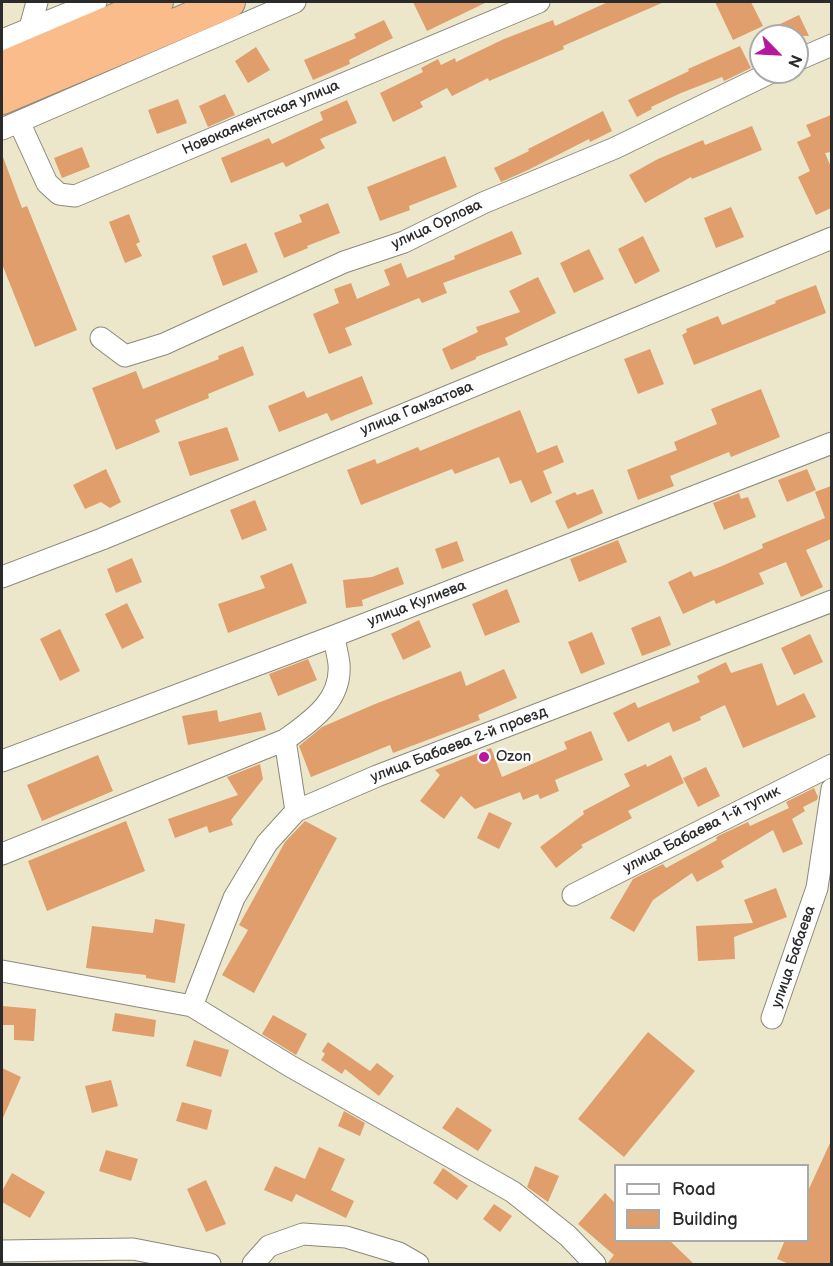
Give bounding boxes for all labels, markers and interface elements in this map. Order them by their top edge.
north arrow [749,24,809,84]
text: N [783,51,805,70]
street label: Новокаякентская улица [180,77,342,159]
street label: улица Орлова [389,196,485,254]
street label: улица Гамзатова [358,378,476,440]
street label: улица Кулиева [365,577,469,631]
street label: улица Бабаева 2-й проезд [368,703,550,787]
place label: Ozon [496,748,531,766]
marker: Ozon [477,750,491,764]
street label: улица Бабаева 1-й тупик [620,783,784,877]
street label: улица Бабаева [768,904,820,1010]
legend [614,1164,809,1242]
text: Road [672,1179,716,1200]
text: Building [672,1209,738,1230]

